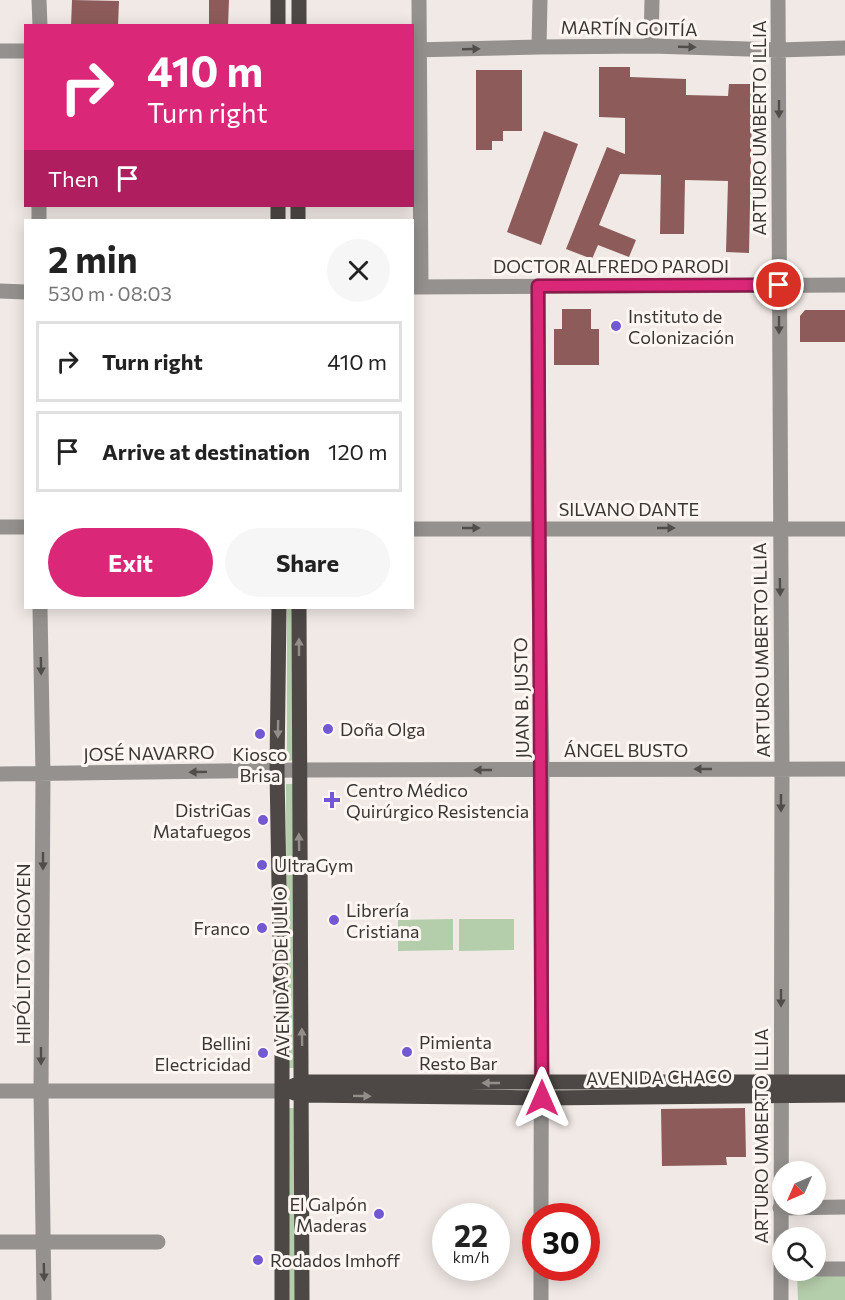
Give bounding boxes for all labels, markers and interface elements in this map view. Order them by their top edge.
street label: MARTÍN GOITÍA [560,16,698,40]
street label: ARTURO UMBERTO ILLIA [748,20,770,236]
one-way arrow [677,43,696,52]
text: 410 m [147,44,263,96]
one-way arrow [461,44,480,53]
icon: right [48,48,126,126]
text: Turn right [147,96,267,129]
one-way arrow [774,99,784,118]
icon: arrive [111,162,144,195]
text: Then [48,165,99,192]
text: 2 min [48,236,138,280]
button: close [327,239,390,302]
street label: DOCTOR ALFREDO PARODI [493,255,729,277]
pin [753,259,804,310]
icon: arrive [762,268,795,301]
text: 530 m · 08:03 [48,281,172,305]
place label: Instituto de Colonización [628,305,734,348]
one-way arrow [774,315,784,334]
marker: Instituto de Colonización [609,319,623,333]
icon: right [51,345,84,378]
text: Turn right [102,348,203,375]
text: 410 m [327,348,387,375]
icon: arrive [51,435,84,468]
text: Arrive at destination [102,438,310,465]
text: 120 m [328,438,387,465]
street label: SILVANO DANTE [559,498,699,520]
one-way arrow [461,523,480,533]
one-way arrow [656,523,675,533]
button: Exit [48,528,213,597]
button: Share [225,528,390,597]
street label: ARTURO UMBERTO ILLIA [748,542,774,758]
one-way arrow [775,577,785,596]
one-way arrow [294,637,304,656]
street label: JUAN B. JUSTO [509,637,533,759]
one-way arrow [36,656,46,675]
place label: Doña Olga [340,718,426,740]
one-way arrow [273,719,282,738]
marker: Doña Olga [321,722,335,736]
marker: Kiosco Brisa [253,727,267,741]
street label: ÁNGEL BUSTO [564,739,688,761]
street label: JOSÉ NAVARRO [83,741,215,765]
place label: Kiosco Brisa [232,743,288,786]
one-way arrow [693,764,712,774]
one-way arrow [474,765,493,775]
one-way arrow [188,767,207,777]
place label: Centro Médico Quirúrgico Resistencia [346,779,529,822]
marker: Centro Médico Quirúrgico Resistencia [323,791,341,809]
one-way arrow [777,793,786,812]
place label: DistriGas Matafuegos [153,799,251,842]
marker: DistriGas Matafuegos [256,813,270,827]
one-way arrow [294,832,304,851]
one-way arrow [38,851,48,870]
place label: UltraGym [274,854,353,876]
marker: UltraGym [255,858,269,872]
street label: HIPÓLITO YRIGOYEN [12,863,34,1045]
street label: AVENIDA 9 DE JULIO [269,886,293,1058]
place label: Librería Cristiana [346,899,419,942]
marker: Librería Cristiana [327,913,341,927]
place label: Franco [194,917,250,939]
marker: Franco [255,921,269,935]
one-way arrow [776,988,786,1007]
one-way arrow [297,1027,306,1046]
street label: ARTURO UMBERTO ILLIA [750,1028,772,1244]
place label: Pimienta Resto Bar [419,1031,498,1074]
place label: Bellini Electricidad [154,1032,251,1075]
marker: Pimienta Resto Bar [400,1045,414,1059]
one-way arrow [36,1046,46,1065]
marker: Bellini Electricidad [256,1046,270,1060]
street label: AVENIDA CHACO [586,1065,732,1089]
position arrow [510,1066,574,1130]
one-way arrow [481,1078,500,1088]
one-way arrow [352,1091,371,1101]
north arrow [772,1161,826,1215]
map controls [772,1161,826,1281]
place label: El Galpón Maderas [289,1193,367,1236]
speed limit sign: 30 [522,1203,600,1281]
marker: El Galpón Maderas [372,1207,386,1221]
text: 22 [454,1216,488,1253]
button: search [772,1227,826,1281]
text: km/h [453,1248,489,1266]
place label: Rodados Imhoff [270,1249,400,1271]
marker: Rodados Imhoff [251,1253,265,1267]
one-way arrow [39,1262,49,1281]

